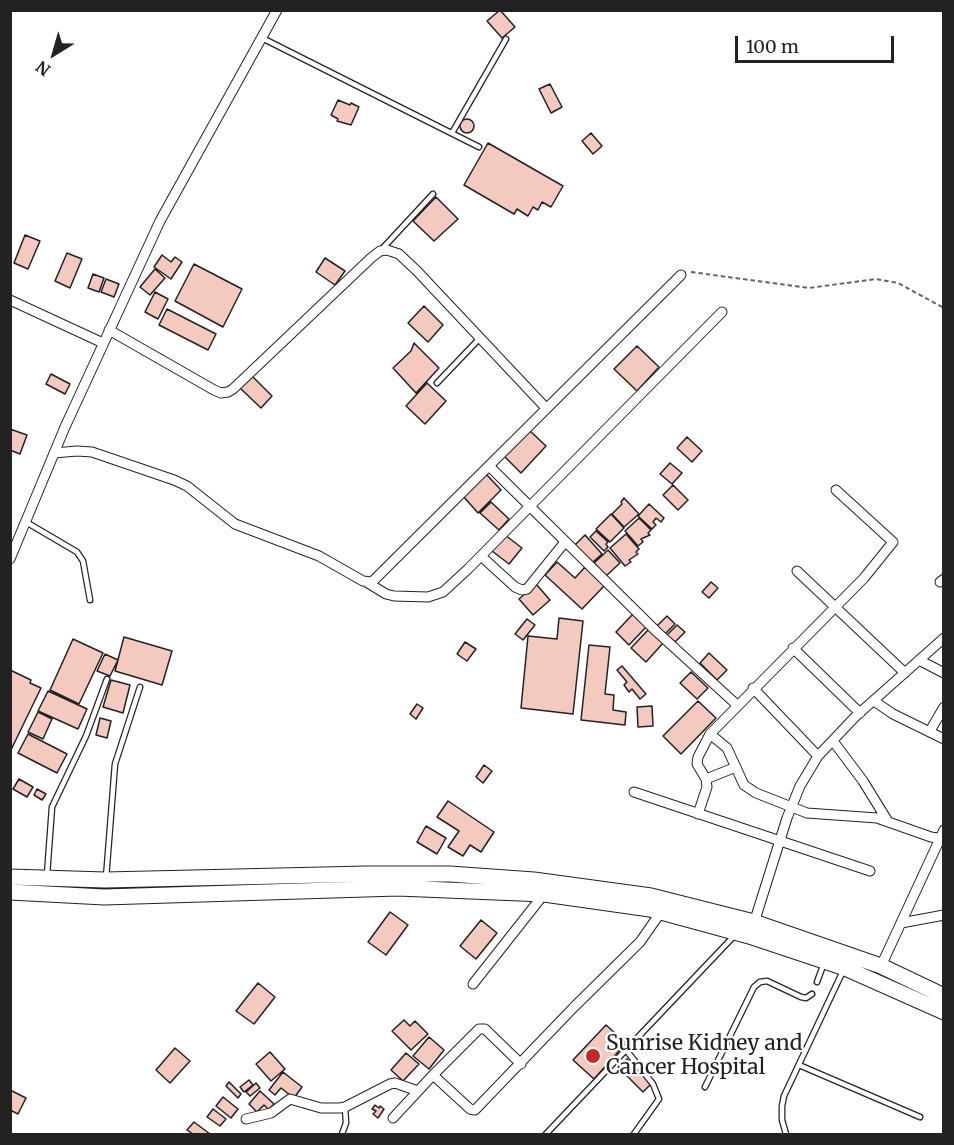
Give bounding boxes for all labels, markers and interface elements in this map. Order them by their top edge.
north arrow [24,24,84,84]
scale bar [738,24,897,62]
text: 100 m [746,35,799,58]
text: N [32,57,54,80]
place label: Sunrise Kidney and Cancer Hospital [606,1031,802,1081]
marker: Sunrise Kidney and Cancer Hospital [584,1047,602,1065]

